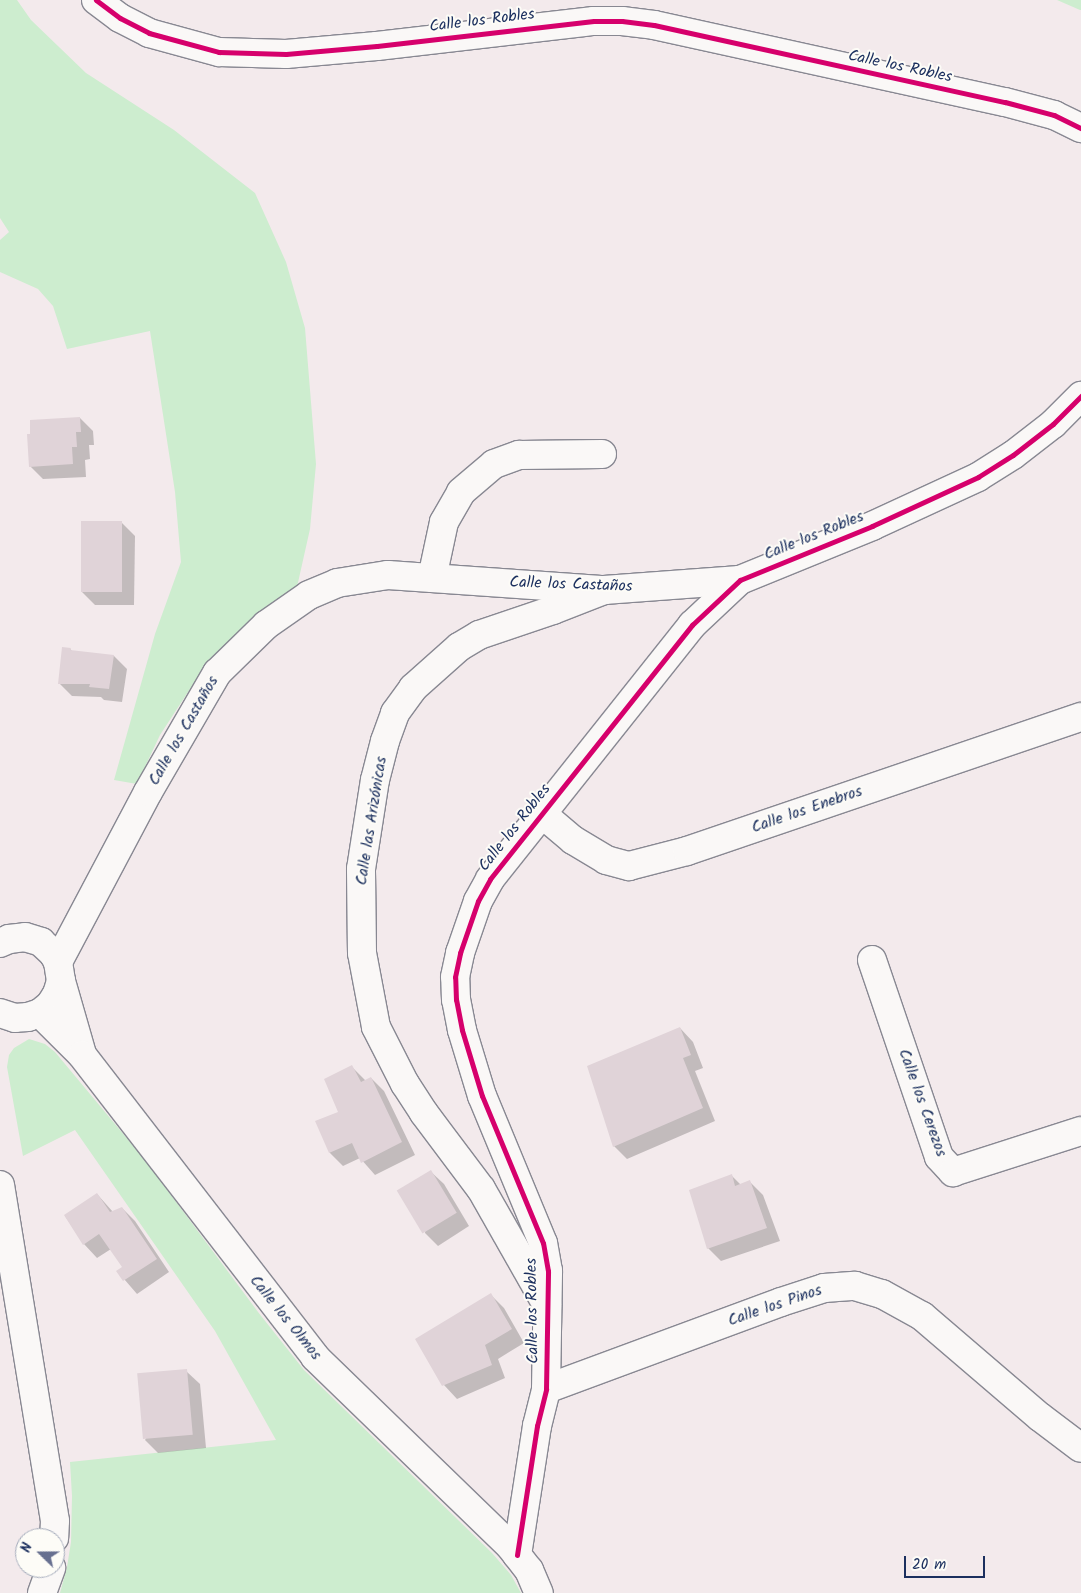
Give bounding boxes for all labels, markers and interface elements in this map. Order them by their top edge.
street label: Calle los Robles [428,5,536,37]
street label: Calle los Robles [846,47,954,87]
street label: Calle los Robles [761,507,867,565]
street label: Calle los Castaños [509,573,633,597]
street label: Calle los Castaños [145,673,223,789]
street label: Calle las Arizónicas [352,755,392,887]
street label: Calle los Robles [475,780,555,876]
street label: Calle los Enebros [749,782,865,838]
street label: Calle los Cerezos [894,1046,950,1160]
street label: Calle los Robles [522,1258,544,1364]
street label: Calle los Olmos [245,1272,325,1364]
street label: Calle los Pinos [726,1281,824,1331]
north arrow [15,1528,65,1578]
text: N [15,1540,39,1556]
scale bar [906,1546,987,1578]
text: 20 m [912,1553,946,1577]

